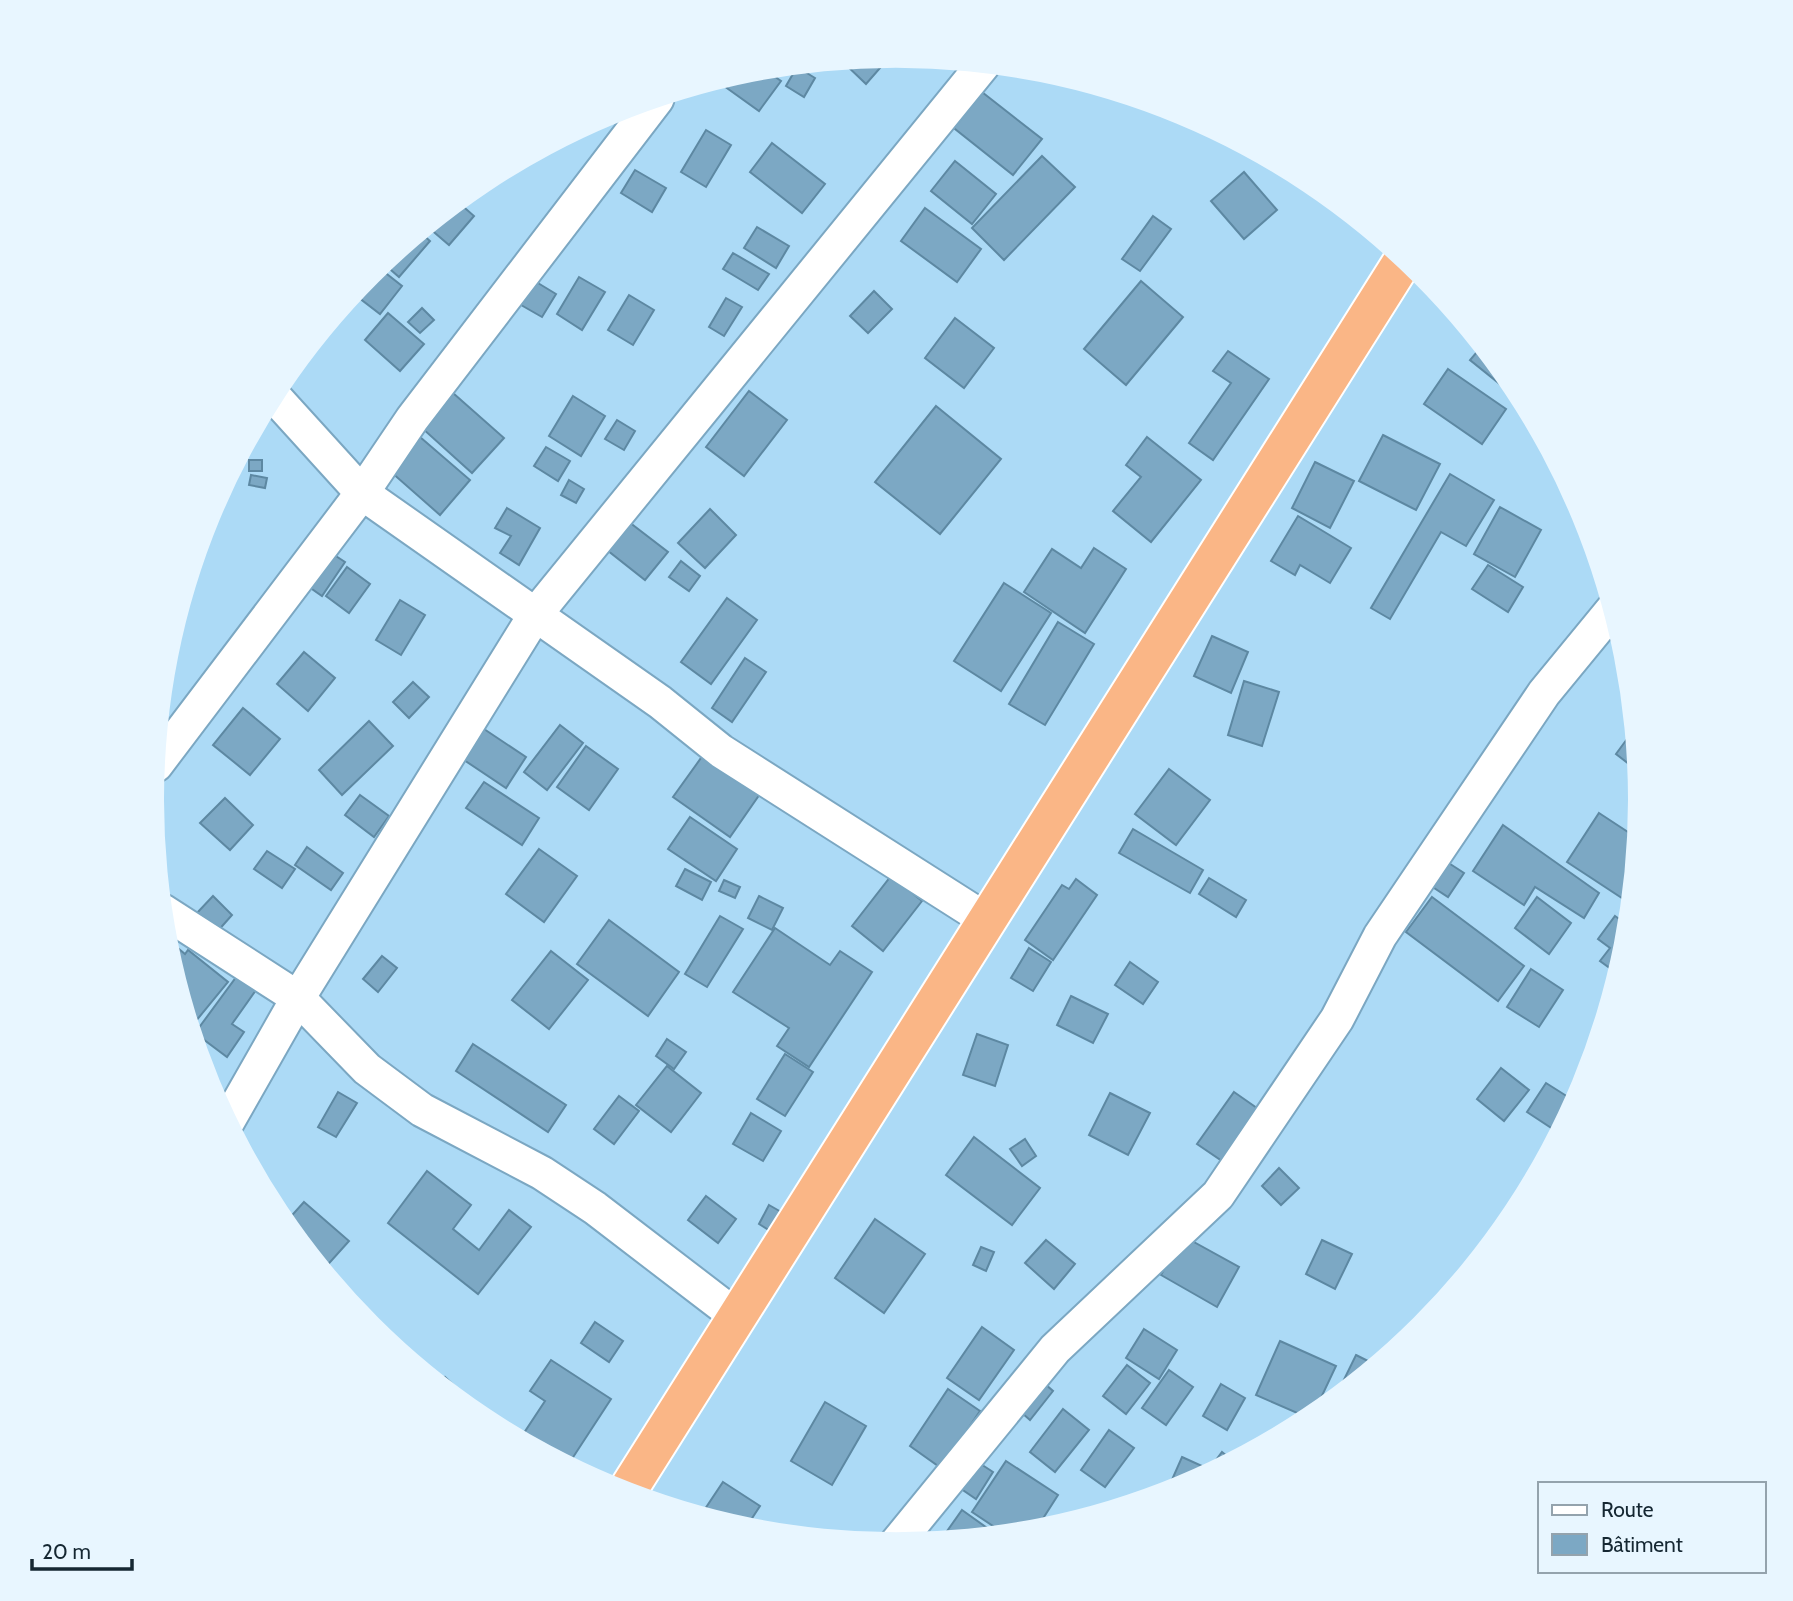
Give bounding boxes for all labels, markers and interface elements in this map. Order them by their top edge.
legend [1538,1482,1765,1573]
text: Route [1601,1497,1654,1522]
scale bar [32,1528,131,1572]
text: Bâtiment [1601,1532,1683,1557]
text: 20 m [42,1539,91,1564]

